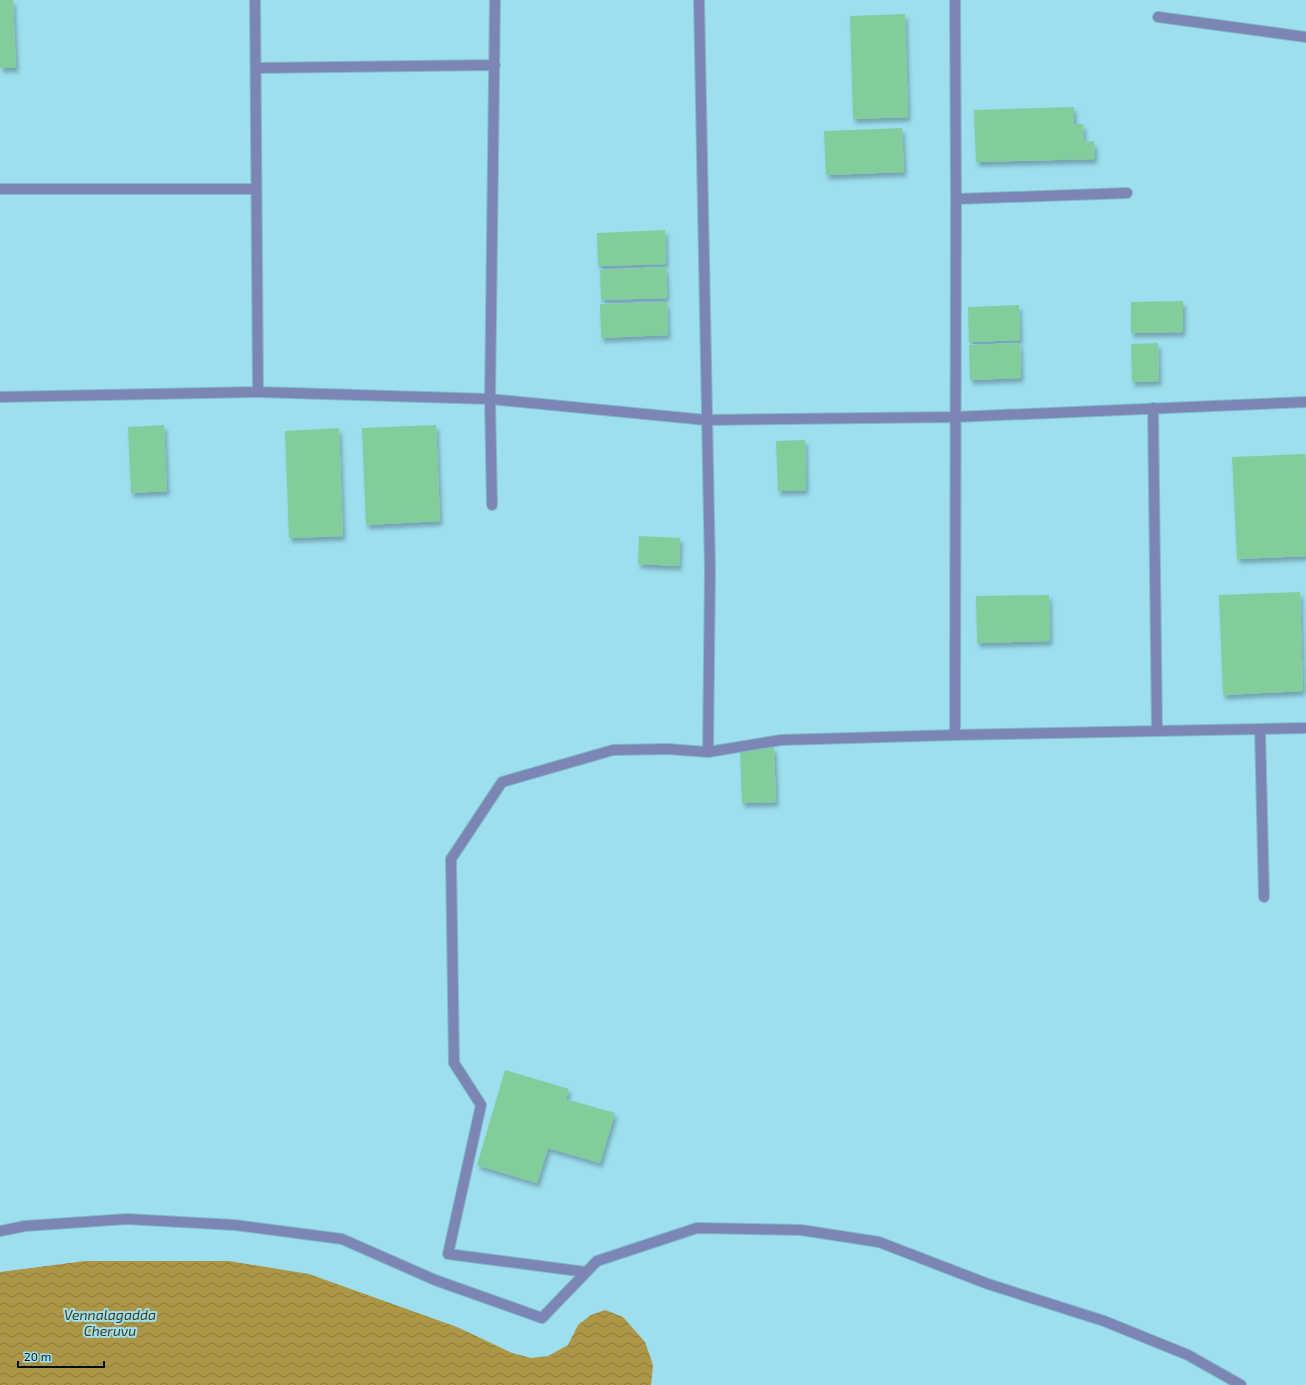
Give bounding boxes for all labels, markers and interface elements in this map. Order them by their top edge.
water label: Vennalagadda Cheruvu [64,1306,156,1339]
scale bar [18,1343,104,1369]
text: 20 m [24,1349,51,1363]

